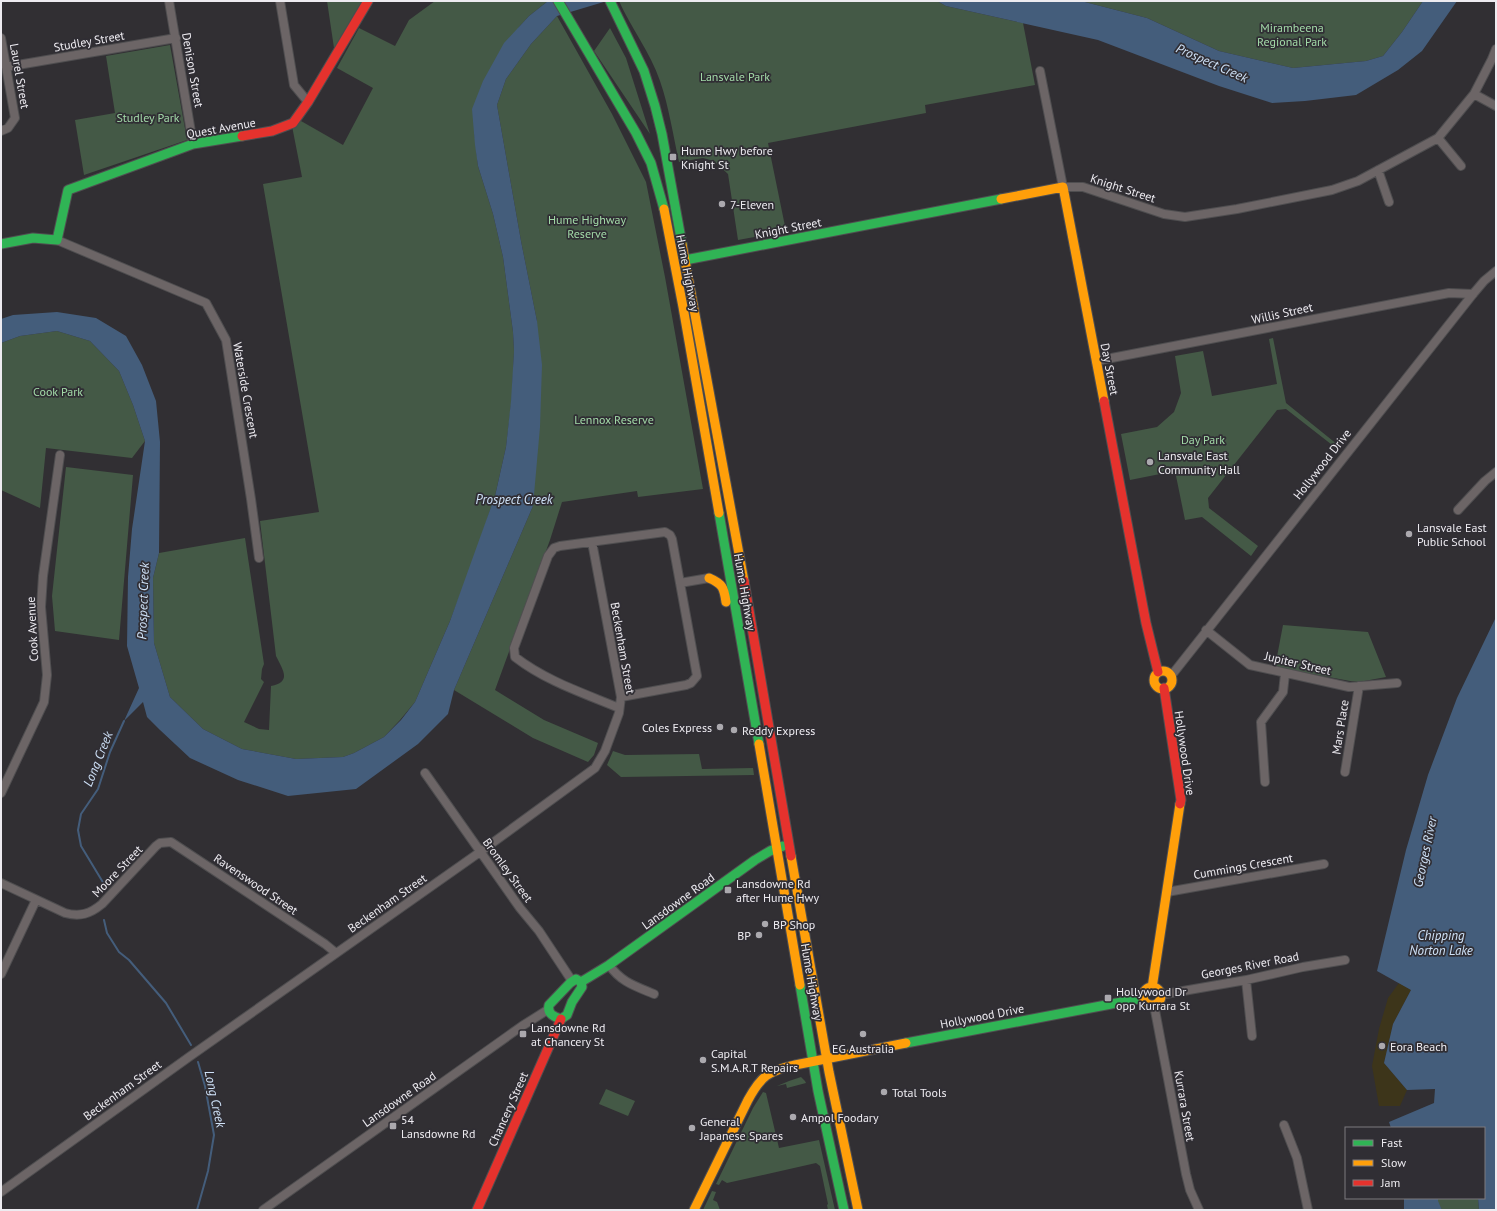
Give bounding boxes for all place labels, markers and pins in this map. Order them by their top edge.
place label: Hume Hwy before Knight St [681,143,773,172]
marker: Hume Hwy before Knight St [668,152,678,162]
place label: 7-Eleven [730,197,774,212]
marker: 7-Eleven [717,199,727,209]
place label: Lansvale East Community Hall [1158,448,1241,477]
marker: Lansvale East Community Hall [1145,457,1155,467]
place label: Lansvale East Public School [1417,520,1487,549]
marker: Lansvale East Public School [1404,529,1414,539]
place label: Coles Express [642,720,712,735]
marker: Coles Express [715,722,725,732]
place label: Reddy Express [742,723,815,738]
marker: Reddy Express [729,725,739,735]
place label: Lansdowne Rd after Hume Hwy [736,876,819,905]
marker: Lansdowne Rd after Hume Hwy [723,885,733,895]
place label: BP Shop [773,917,815,932]
marker: BP Shop [760,919,770,929]
place label: BP [737,928,751,943]
marker: BP [754,930,764,940]
place label: Hollywood Dr opp Kurrara St [1116,984,1190,1013]
marker: Hollywood Dr opp Kurrara St [1103,993,1113,1003]
place label: Lansdowne Rd at Chancery St [531,1020,606,1049]
marker: Lansdowne Rd at Chancery St [518,1029,528,1039]
marker: EG Australia [858,1029,868,1039]
place label: Eora Beach [1390,1039,1447,1054]
place label: EG Australia [832,1041,894,1056]
marker: Eora Beach [1377,1041,1387,1051]
place label: Capital S.M.A.R.T Repairs [711,1046,798,1075]
marker: Capital S.M.A.R.T Repairs [698,1055,708,1065]
place label: Total Tools [892,1085,946,1100]
marker: Total Tools [879,1087,889,1097]
place label: Ampol Foodary [801,1110,879,1125]
place label: 54 Lansdowne Rd [401,1112,476,1141]
marker: Ampol Foodary [788,1112,798,1122]
place label: General Japanese Spares [699,1114,783,1143]
marker: 54 Lansdowne Rd [388,1121,398,1131]
marker: General Japanese Spares [687,1123,697,1133]

